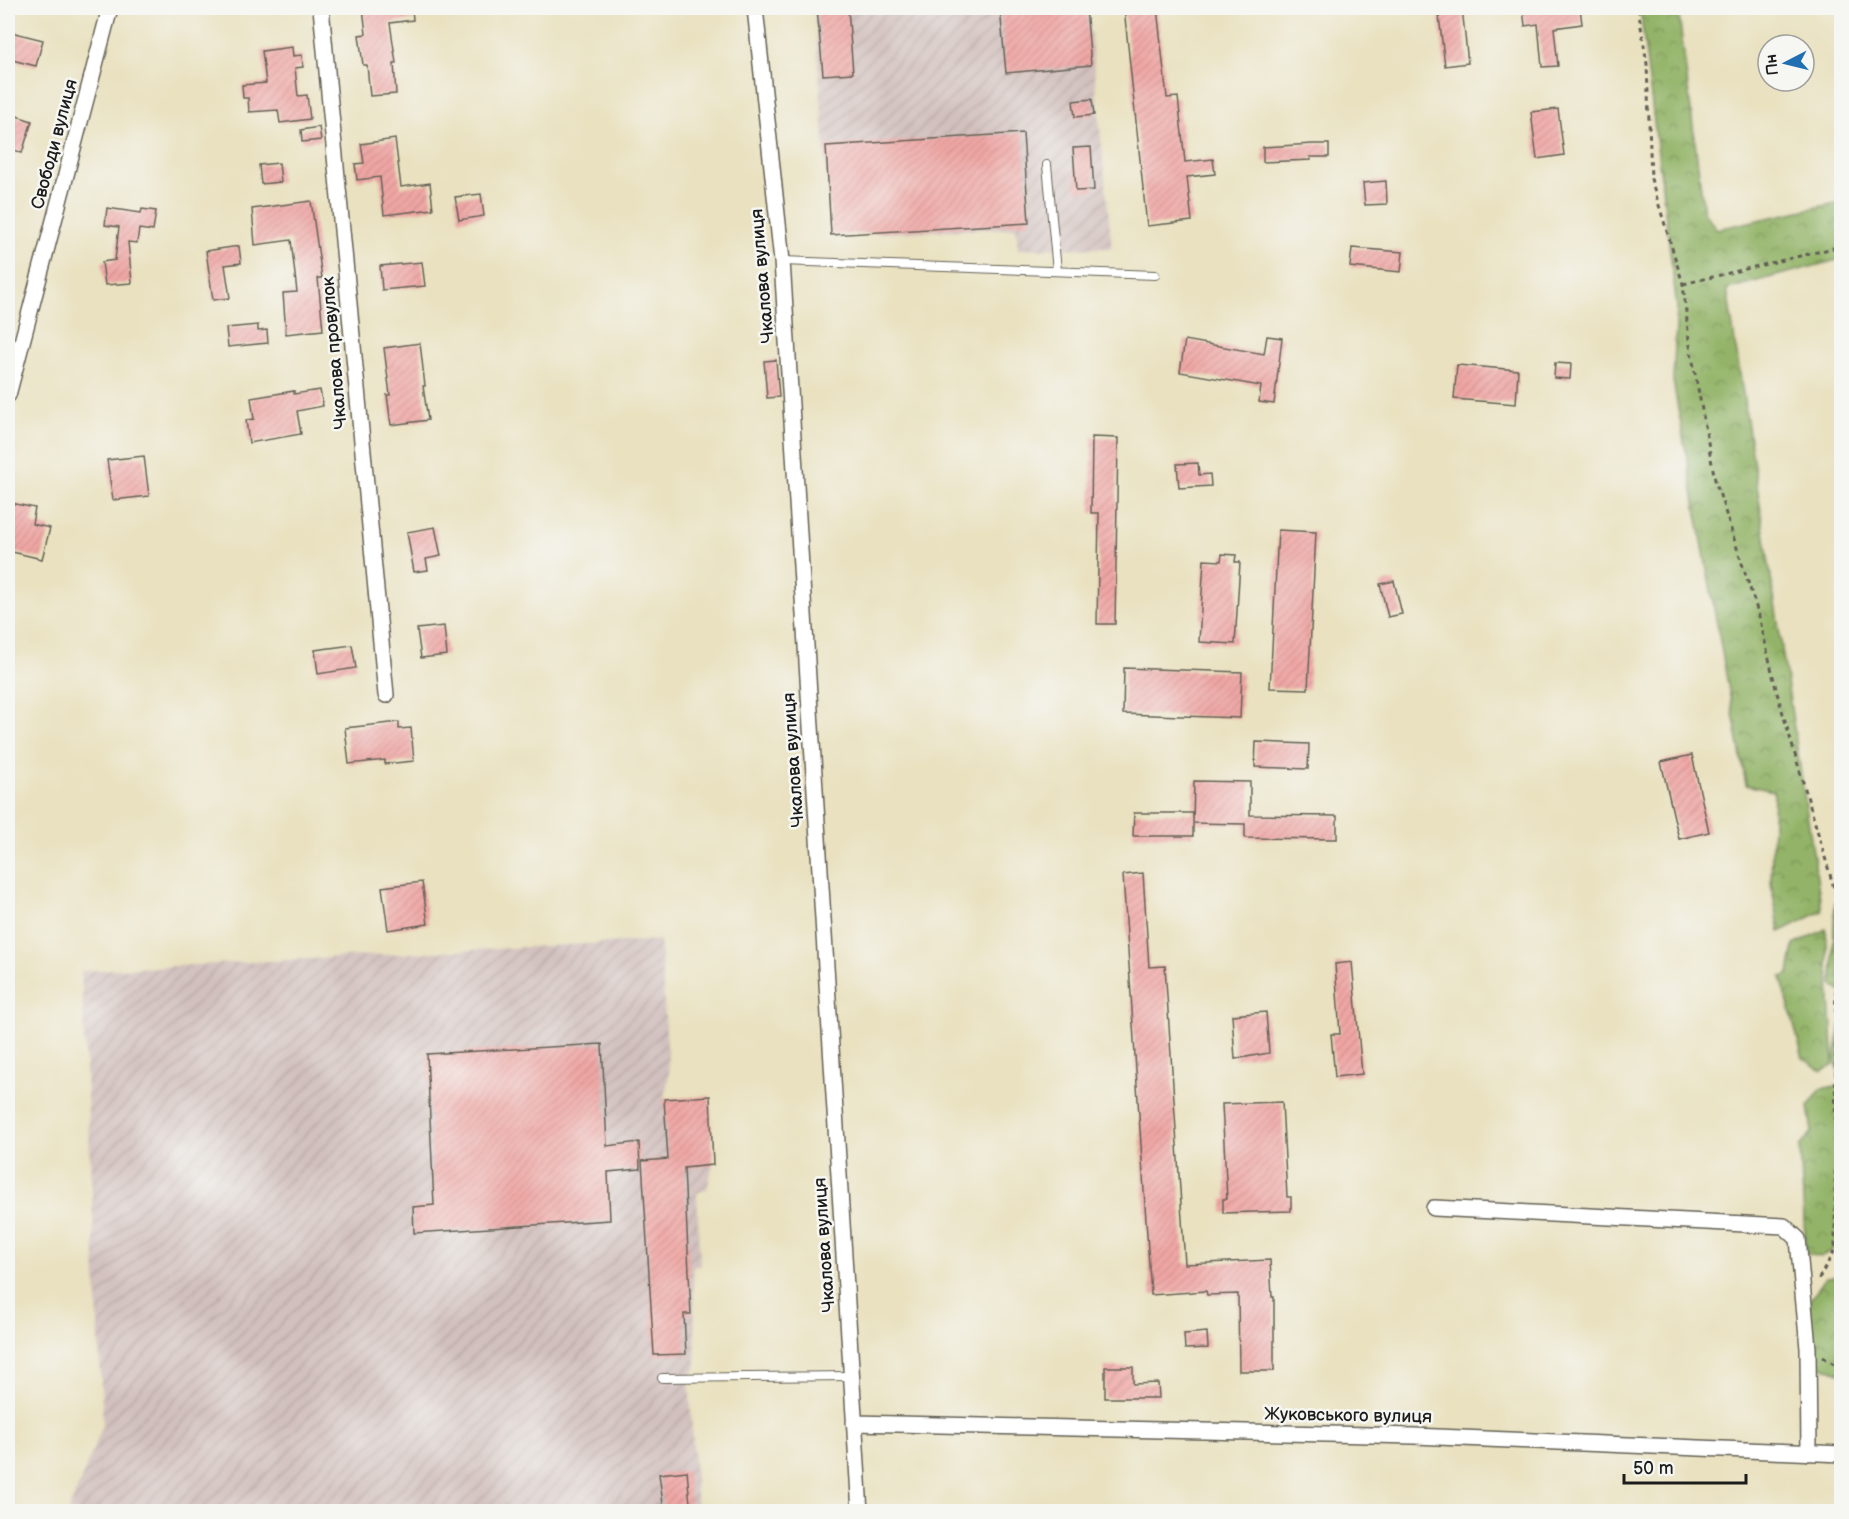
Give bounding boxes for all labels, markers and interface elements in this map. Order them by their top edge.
north arrow [1756,33,1816,93]
text: Пн [1762,53,1783,76]
street label: Свободи вулиця [27,77,82,212]
street label: Чкалова вулиця [746,208,779,344]
street label: Чкалова провулок [317,275,352,430]
street label: Чкалова вулиця [778,692,809,828]
street label: Чкалова вулиця [809,1177,840,1313]
street label: Жуковського вулиця [1264,1404,1432,1427]
scale bar [1624,1447,1746,1485]
text: 50 m [1633,1458,1674,1479]

